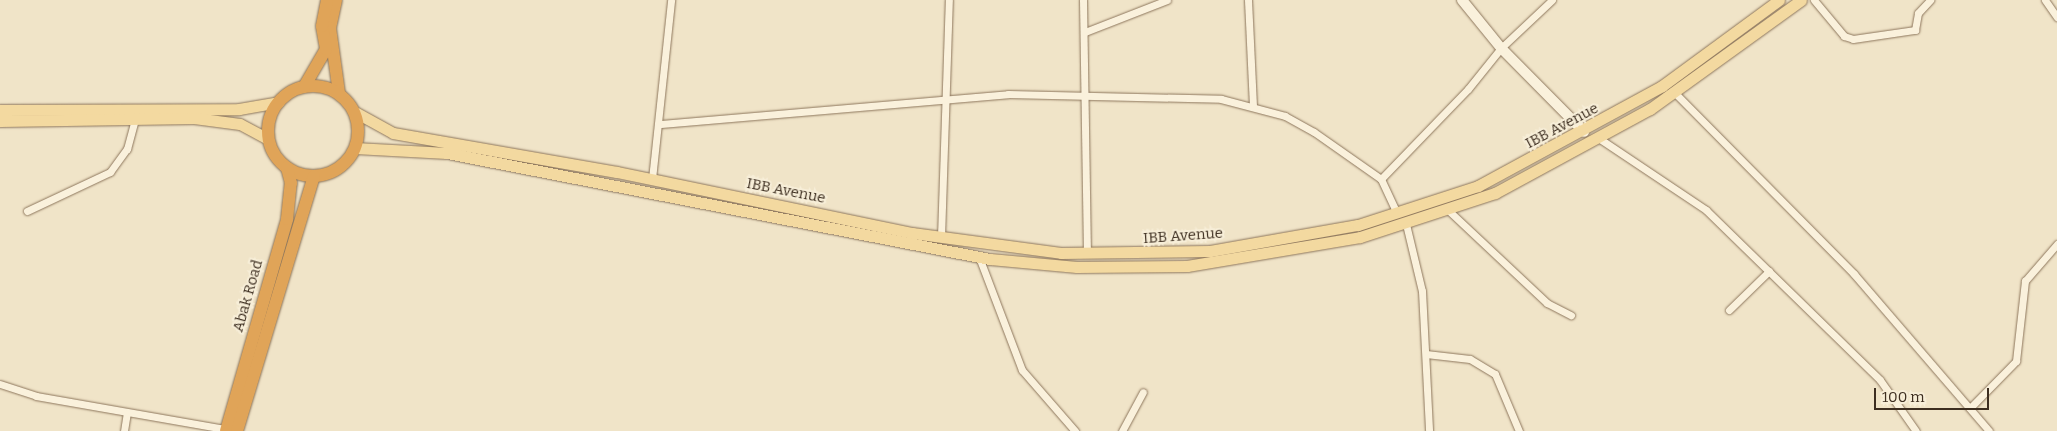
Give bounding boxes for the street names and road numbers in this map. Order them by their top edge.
street label: IBB Avenue [1522,99,1602,153]
street label: IBB Avenue [745,175,827,207]
street label: IBB Avenue [1142,224,1224,248]
street label: Abak Road [229,258,267,334]

